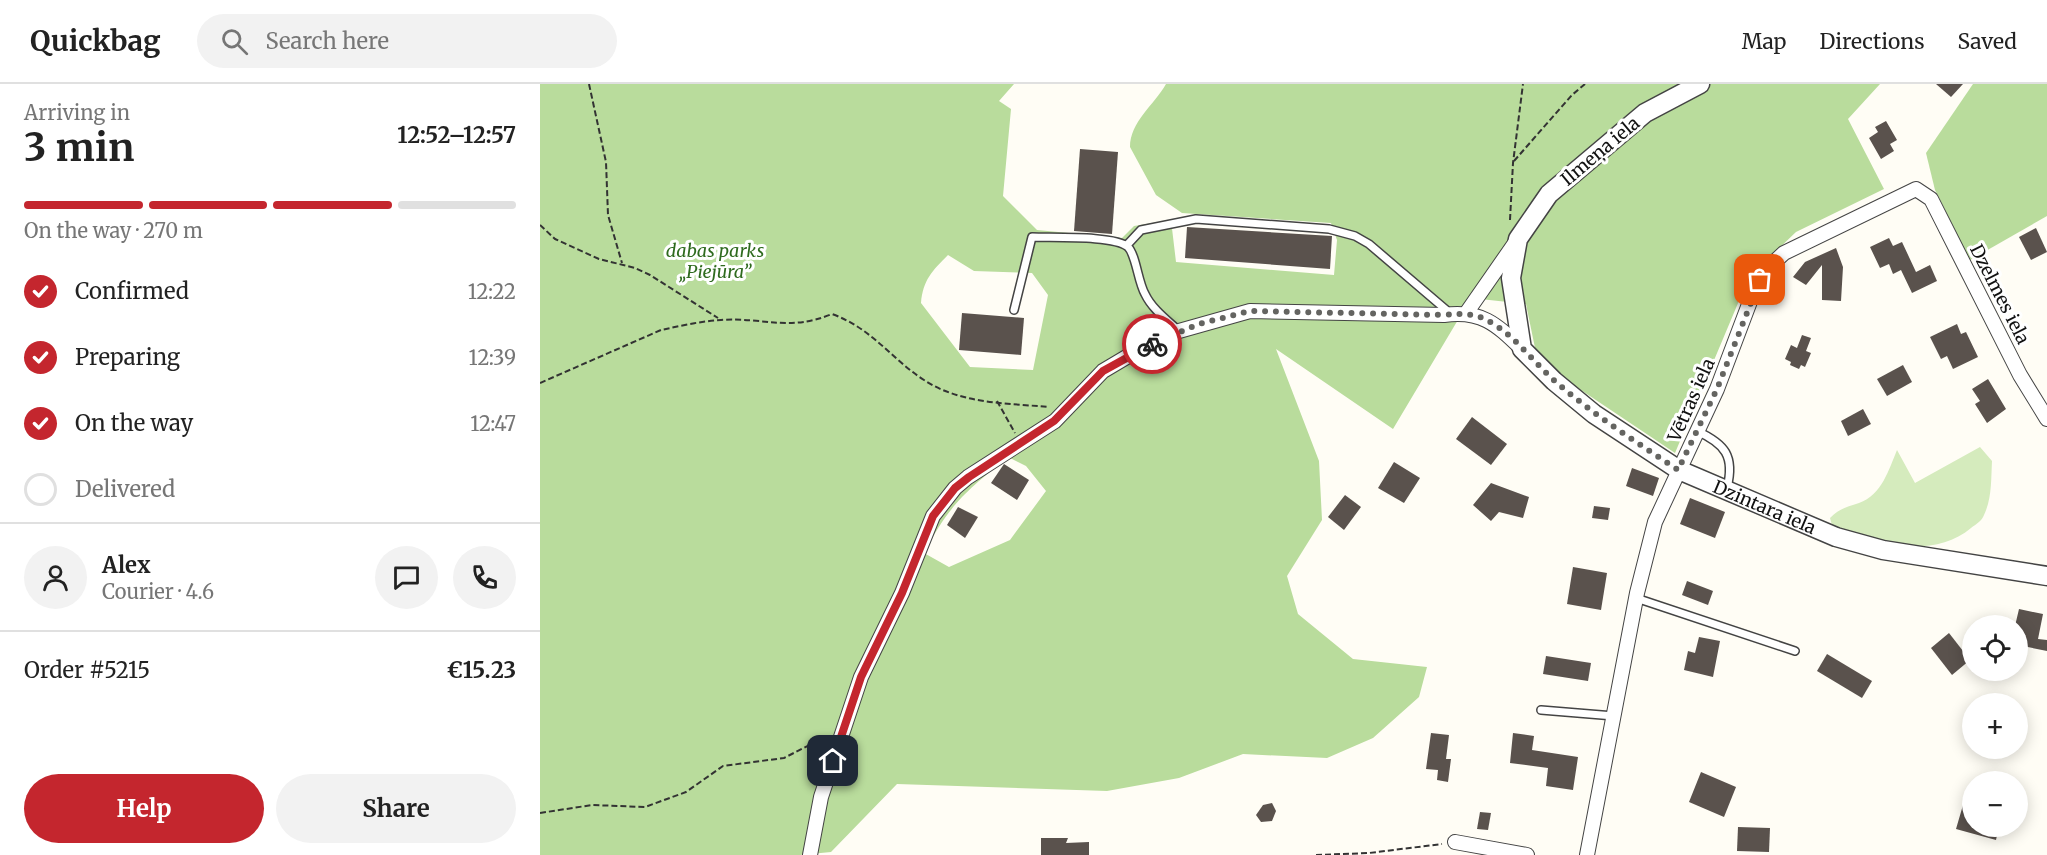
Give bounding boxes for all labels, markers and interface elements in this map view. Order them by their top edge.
search box [197,14,617,68]
text: Quickbag [30,23,161,59]
icon: search [218,25,251,58]
text: Search here [266,27,389,55]
text: Map [1742,28,1786,55]
text: Directions [1819,28,1924,55]
text: Saved [1957,28,2017,55]
text: Arriving in [24,100,130,125]
street label: Ilmeņa iela [1556,111,1644,191]
text: 12:52–12:57 [397,121,516,149]
text: 3 min [24,123,134,172]
text: On the way · 270 m [24,218,203,243]
park label: dabas parks „Piejūra” [666,239,764,283]
street label: Dzelmes iela [1965,240,2035,348]
pin [1734,254,1785,305]
icon: bag [1743,263,1776,296]
icon: check [24,275,57,308]
text: Confirmed [75,277,189,305]
text: 12:22 [468,279,516,304]
courier [1122,314,1182,374]
icon: bike [1136,328,1169,361]
icon: check [24,341,57,374]
text: Preparing [75,343,180,371]
text: 12:39 [469,345,516,370]
street label: Vētras iela [1662,354,1720,446]
icon: check [24,407,57,440]
text: On the way [75,409,193,437]
text: 12:47 [470,411,516,436]
street label: Dzintara iela [1710,474,1820,539]
text: Delivered [75,475,175,503]
button: person [24,546,87,609]
button: chat [375,546,438,609]
button: phone [453,546,516,609]
text: Alex [102,551,151,579]
text: Courier · 4.6 [102,579,214,604]
map controls [1962,615,2028,837]
button: locate [1962,615,2028,681]
text: Order #5215 [24,656,150,684]
text: €15.23 [446,656,516,684]
button: + [1962,693,2028,759]
pin [807,735,858,786]
icon: home [816,744,849,777]
button: − [1962,771,2028,837]
button: Help [24,774,264,843]
button: Share [276,774,516,843]

